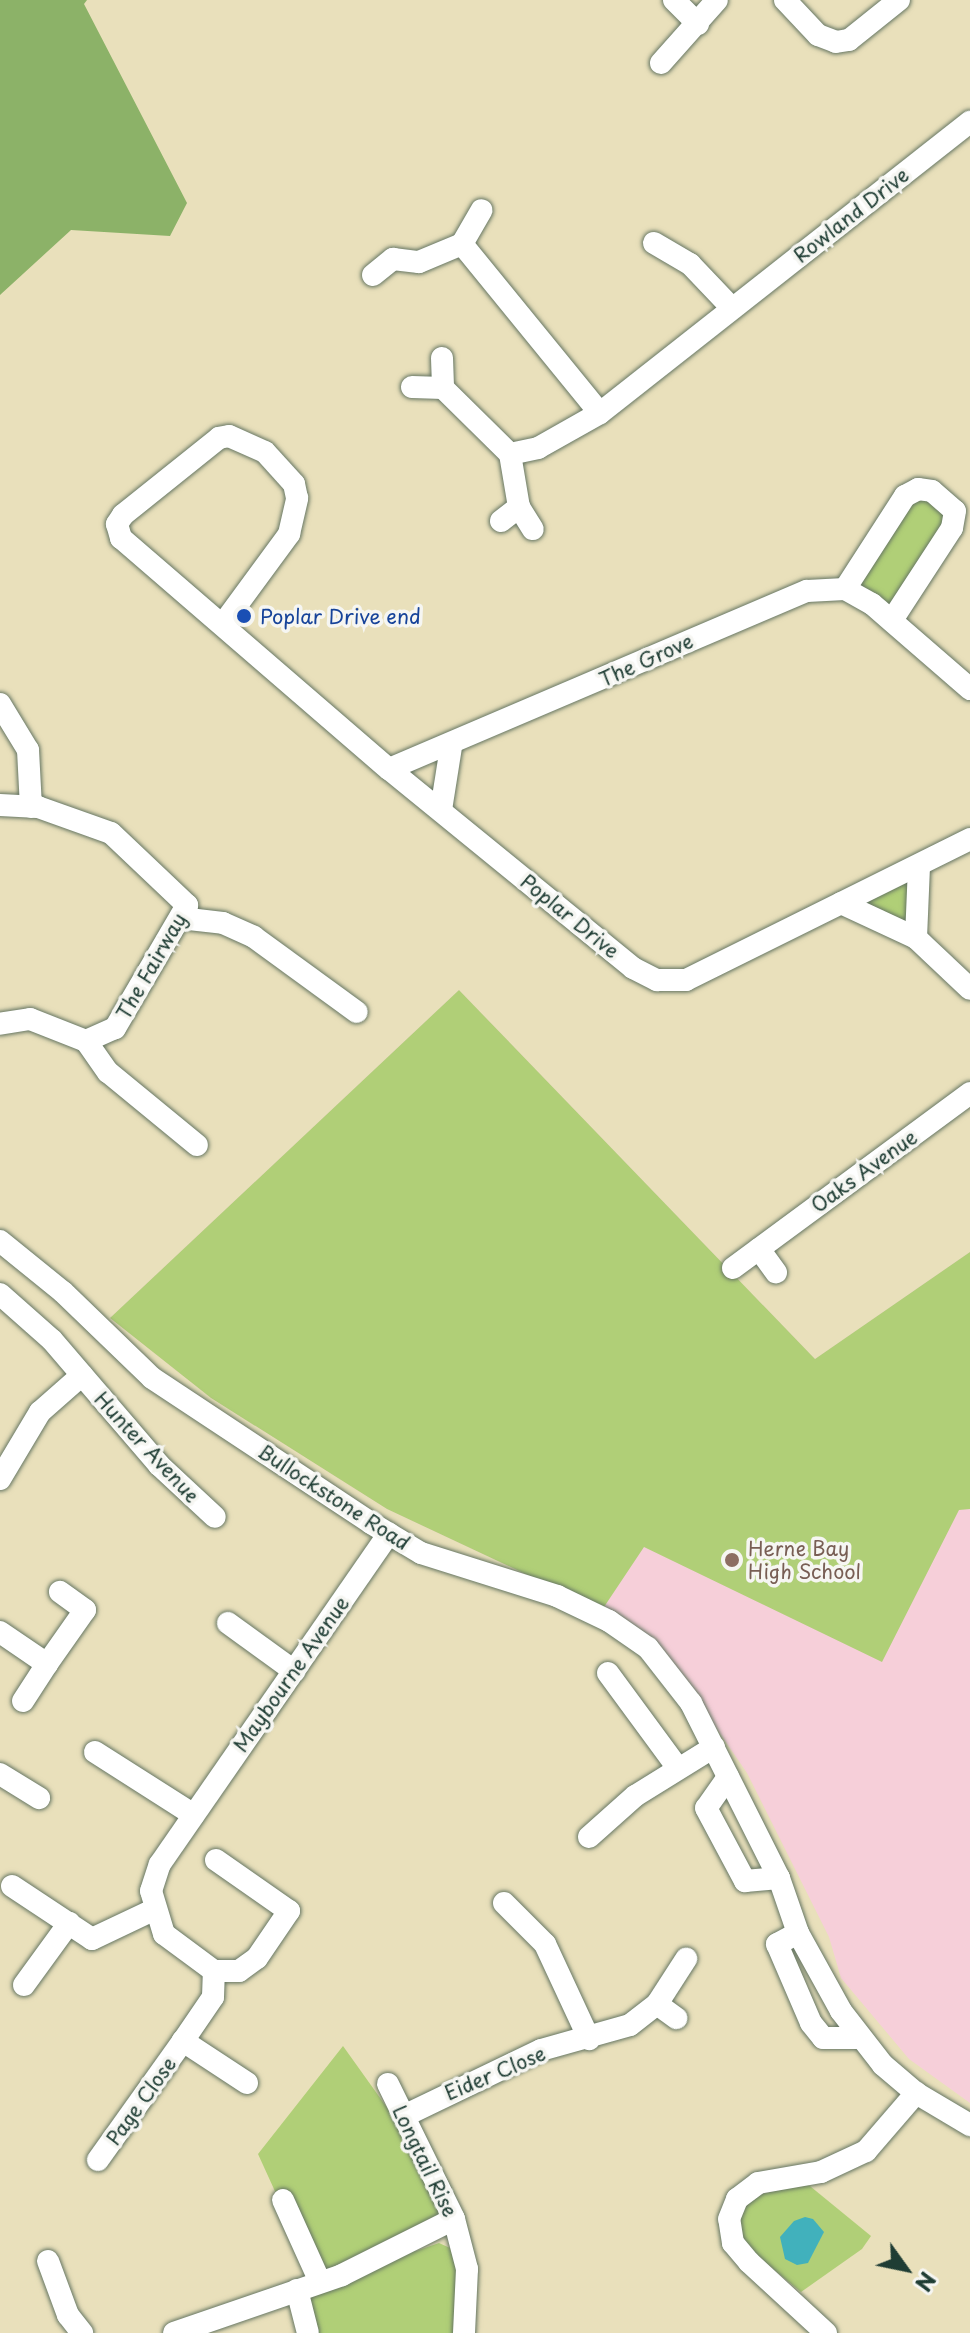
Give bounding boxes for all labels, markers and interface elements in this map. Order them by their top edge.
street label: Rowland Drive [788,162,914,268]
place label: Poplar Drive end [260,604,421,628]
marker: Poplar Drive end [235,607,253,625]
street label: The Grove [595,629,697,691]
street label: Poplar Drive [516,869,624,963]
street label: The Fairway [111,909,191,1023]
street label: Oaks Avenue [807,1125,921,1217]
street label: Hunter Avenue [90,1387,204,1507]
street label: Bullockstone Road [253,1439,415,1555]
place label: Herne Bay High School [748,1536,862,1583]
marker: Herne Bay High School [723,1551,741,1569]
street label: Maybourne Avenue [228,1591,354,1757]
street label: Eider Close [441,2041,549,2105]
street label: Page Close [101,2052,181,2150]
street label: Longtail Rise [388,2101,462,2221]
north arrow [866,2229,946,2309]
text: N [908,2266,945,2299]

